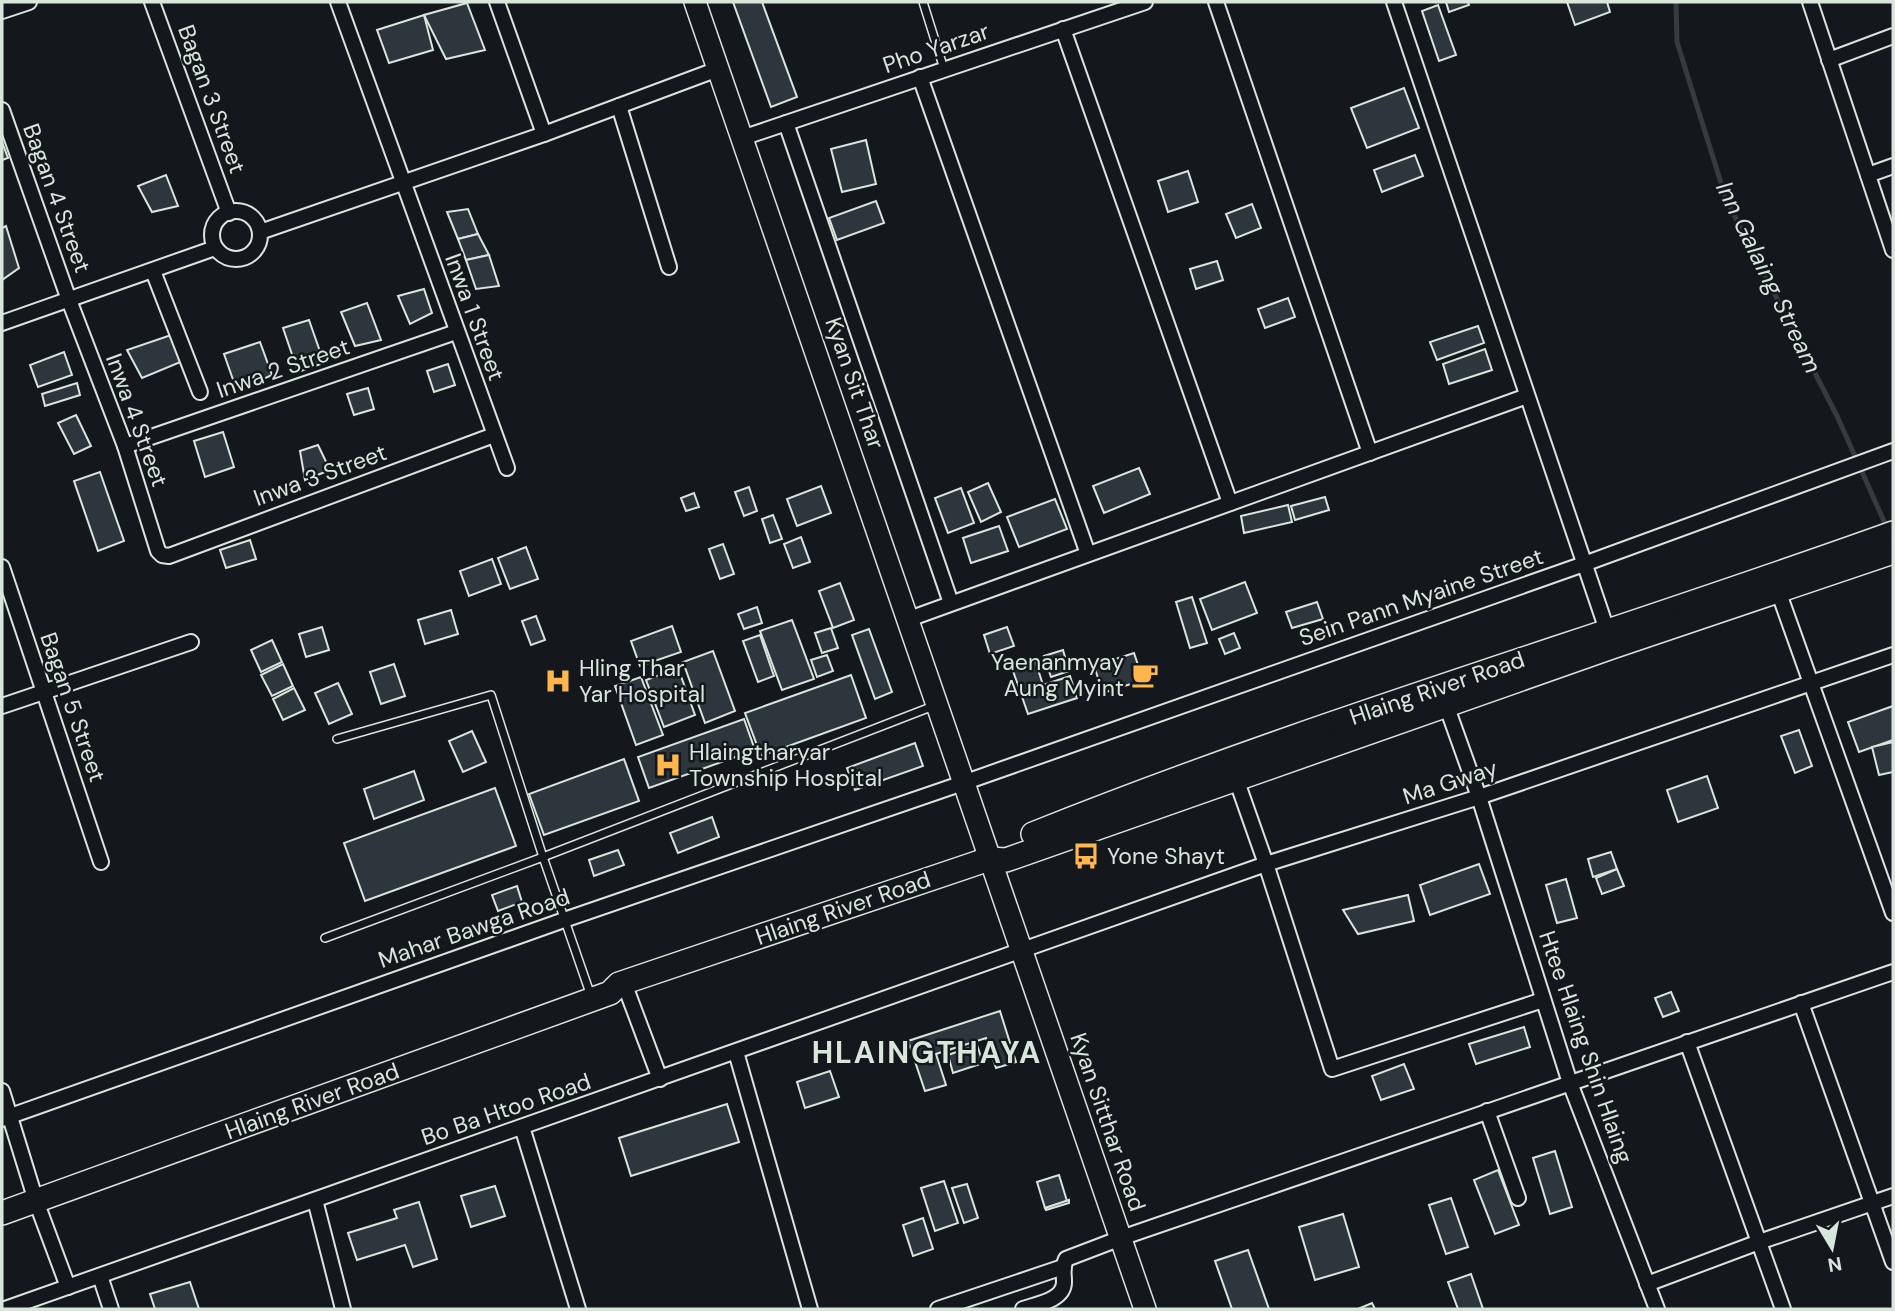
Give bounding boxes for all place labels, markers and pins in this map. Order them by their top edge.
place label: Yaenanmyay Aung Myint [991,647,1124,703]
place label: Hling Thar Yar Hospital [579,653,705,709]
cafe icon: Yaenanmyay Aung Myint [1130,660,1160,690]
hospital icon: Hling Thar Yar Hospital [543,666,573,696]
place label: Hlaingtharyar Township Hospital [689,737,882,793]
hospital icon: Hlaingtharyar Township Hospital [653,750,683,780]
bus stop icon: Yone Shayt [1071,841,1101,871]
place label: Yone Shayt [1107,841,1225,871]

